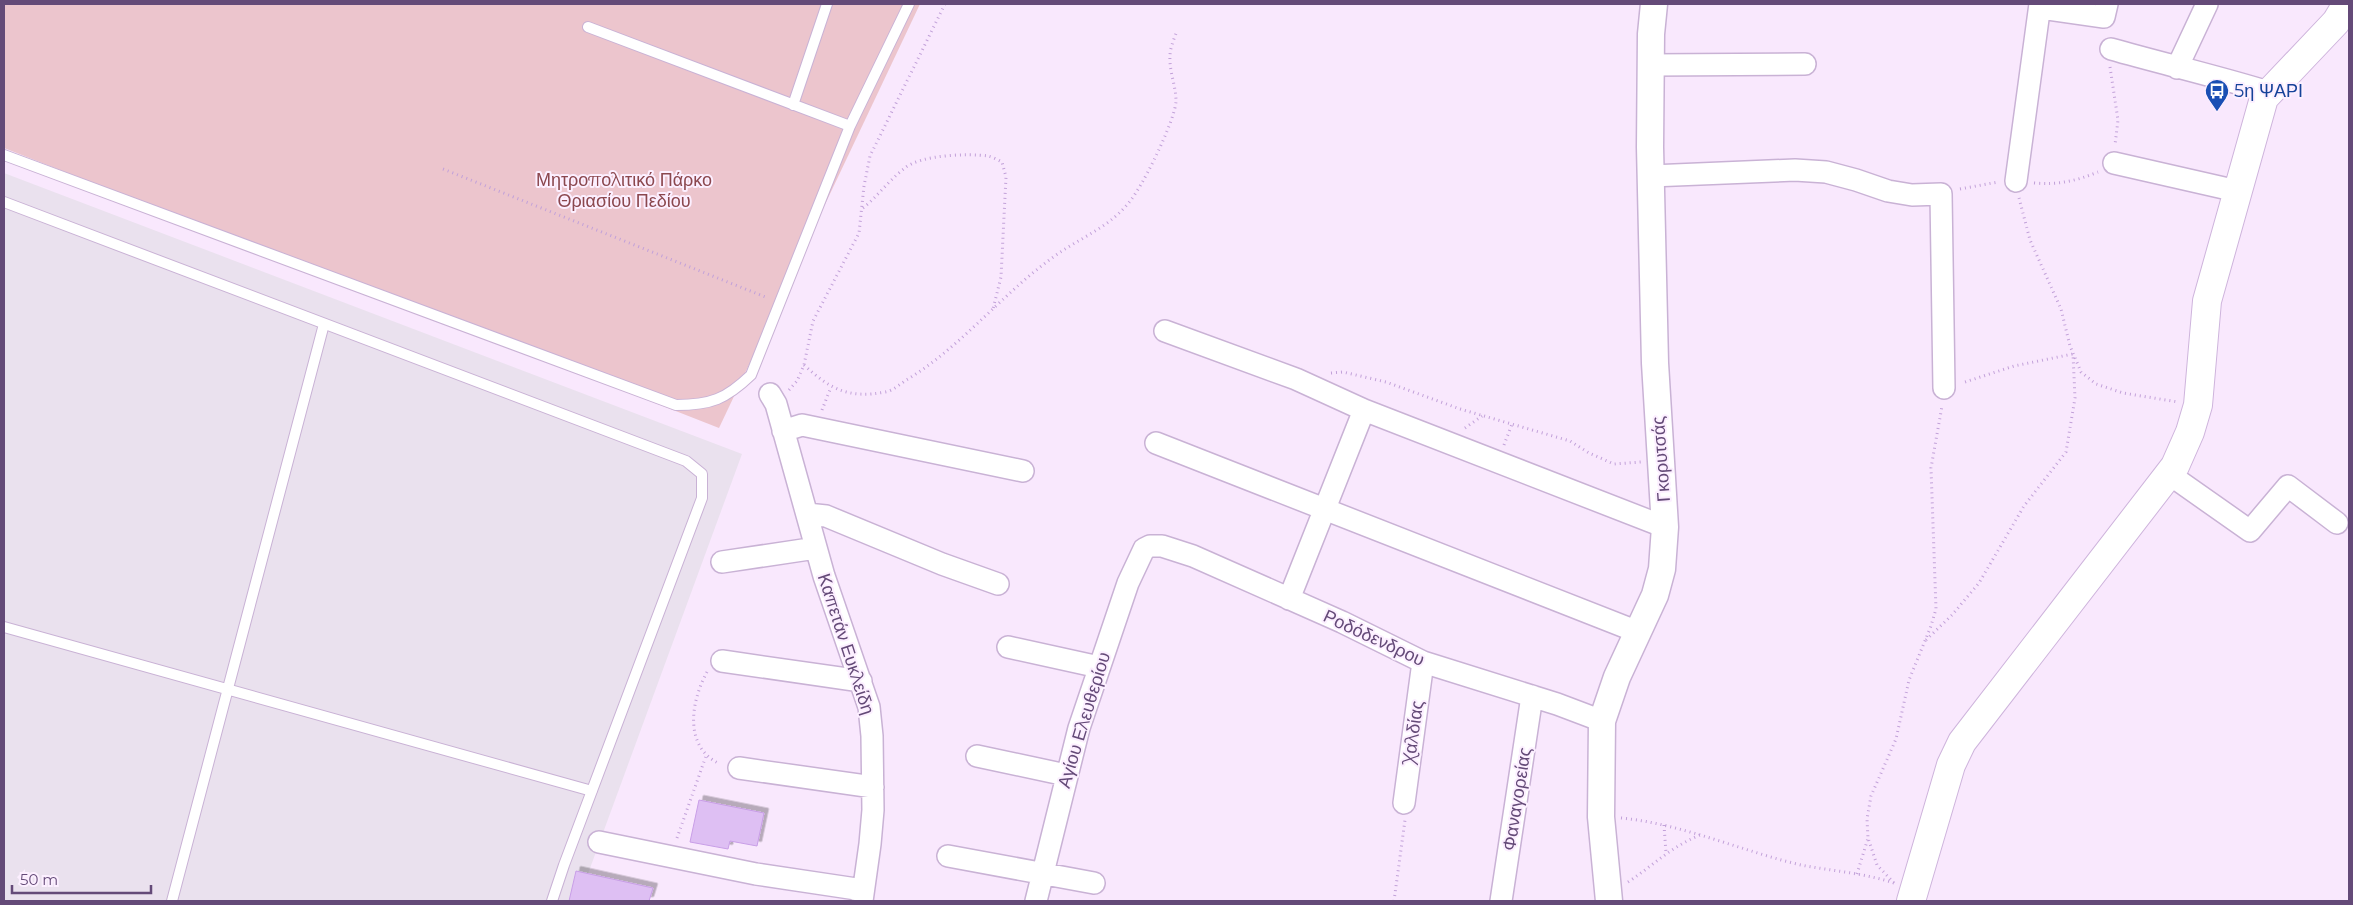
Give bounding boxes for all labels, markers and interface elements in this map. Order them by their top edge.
bus stop icon: 5η ΨΑΡΙ [2204,78,2230,112]
place label: 5η ΨΑΡΙ [2234,80,2303,102]
park label: Μητροπολιτικό Πάρκο Θριασίου Πεδίου [536,169,712,212]
street label: Γκορυτσάς [1647,415,1675,503]
street label: Καπετάν Ευκλείδη [813,571,879,717]
street label: Ροδόδενδρου [1320,605,1428,671]
street label: Αγίου Ελευθερίου [1053,649,1115,791]
street label: Χαλδίας [1397,699,1428,768]
street label: Φαναγορείας [1498,745,1536,852]
scale bar [12,862,151,894]
text: 50 m [20,870,58,889]

